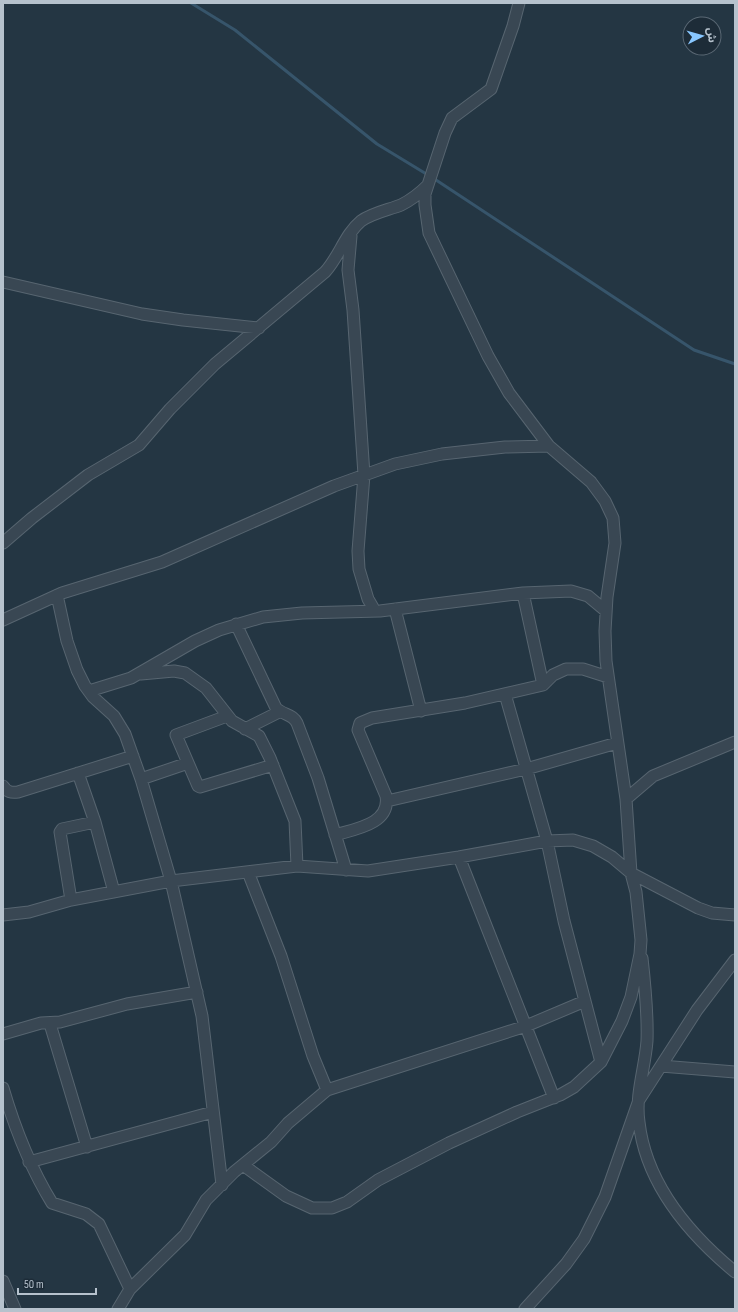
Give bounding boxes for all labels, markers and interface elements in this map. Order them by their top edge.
north arrow [682,16,722,56]
text: ش [704,27,719,43]
scale bar [18,1270,96,1296]
text: 50 m [24,1277,44,1292]

